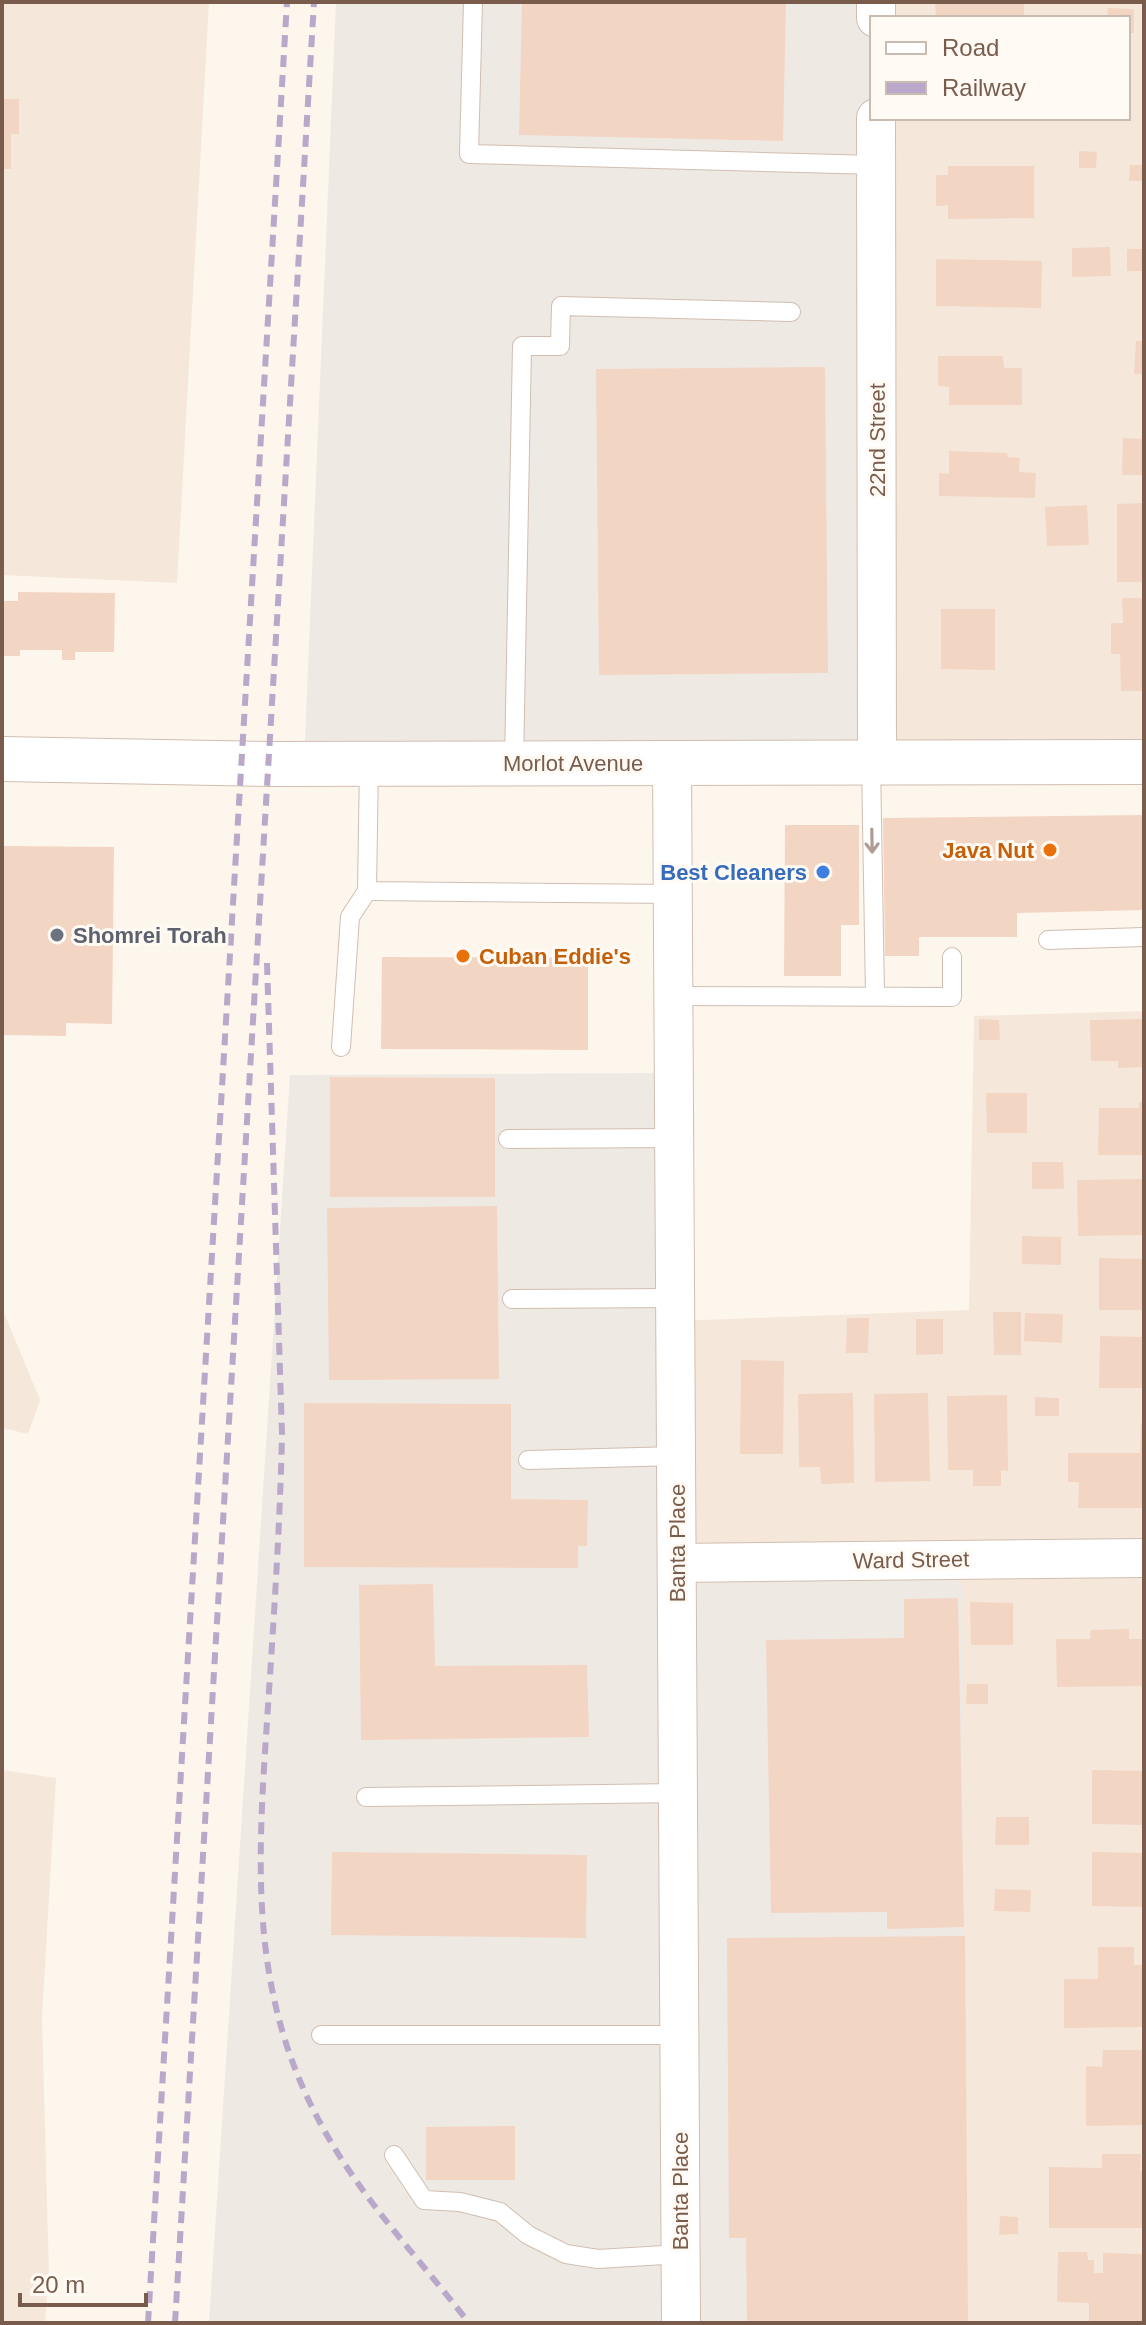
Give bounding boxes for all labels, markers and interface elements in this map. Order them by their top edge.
legend [870,16,1130,120]
text: Road [942,34,999,61]
text: Railway [942,74,1026,101]
street label: 22nd Street [865,383,890,497]
street label: Morlot Avenue [503,751,643,776]
one-way arrow [865,827,880,854]
place label: Java Nut [942,838,1035,863]
marker: Java Nut [1041,841,1059,859]
place label: Best Cleaners [660,860,807,885]
marker: Best Cleaners [814,863,832,881]
place label: Shomrei Torah [73,923,227,948]
marker: Shomrei Torah [48,926,66,944]
place label: Cuban Eddie's [479,944,631,969]
marker: Cuban Eddie's [454,947,472,965]
street label: Banta Place [665,1484,690,1602]
street label: Ward Street [853,1546,969,1574]
street label: Banta Place [668,2132,693,2250]
scale bar [20,2257,146,2307]
text: 20 m [32,2271,85,2298]

